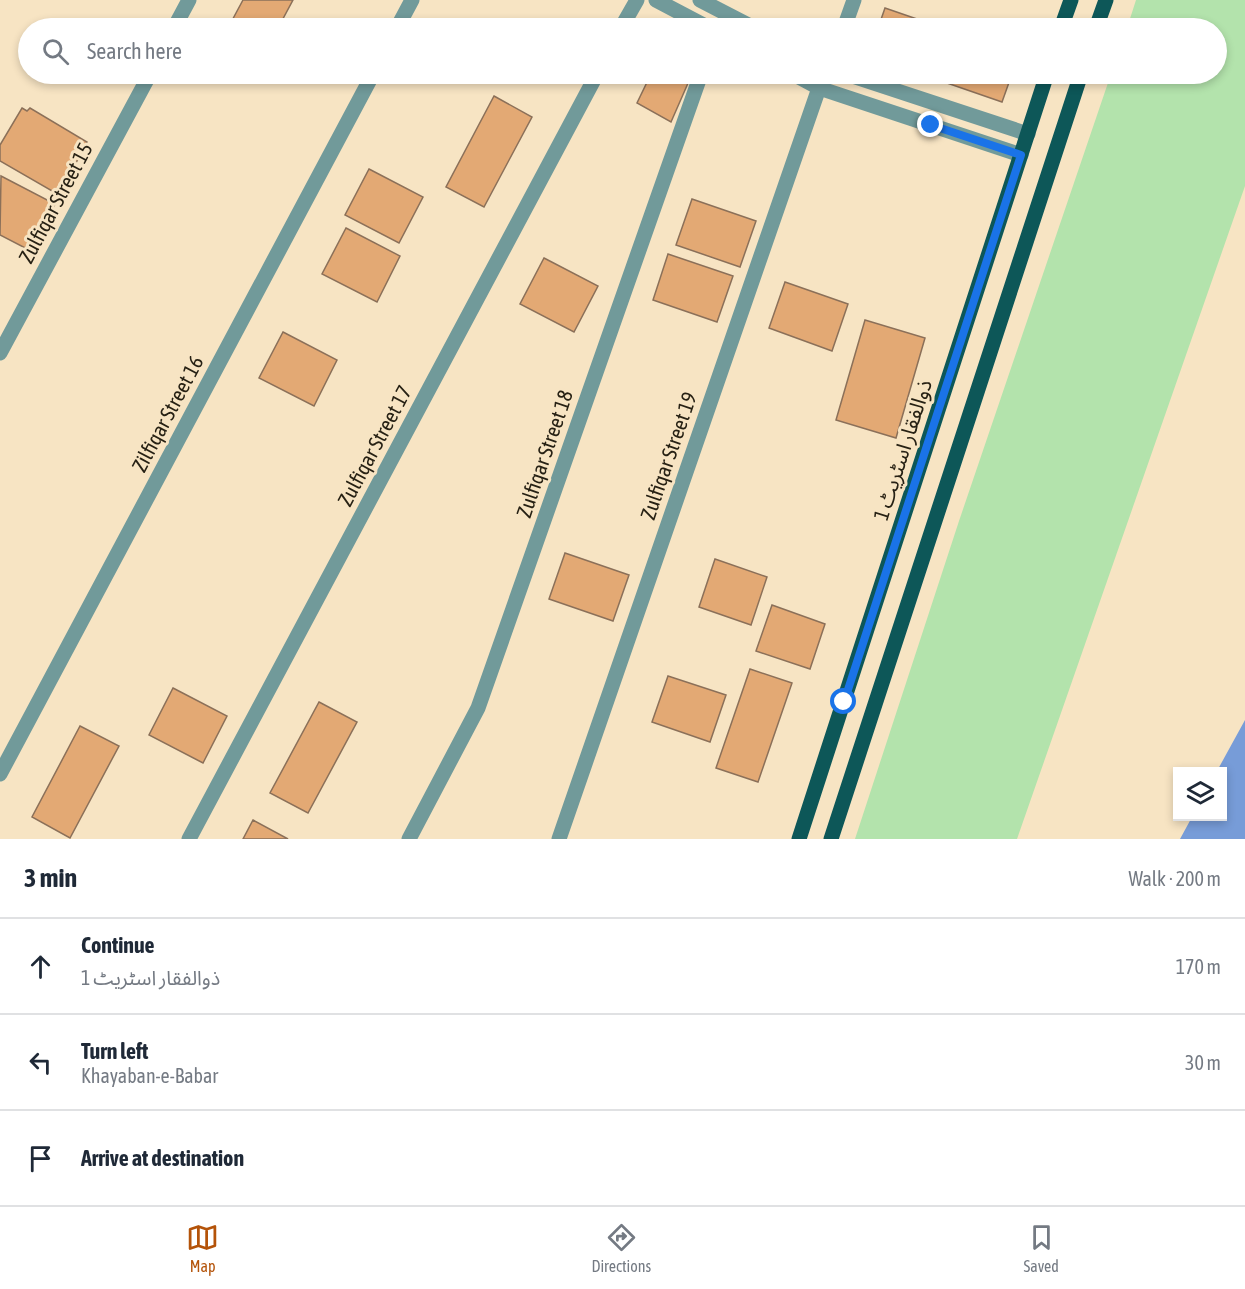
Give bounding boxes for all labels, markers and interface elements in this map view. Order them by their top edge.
search box [18,18,1227,84]
icon: search [39,35,72,68]
text: Search here [87,38,182,64]
route end [917,111,943,137]
street label: Zulfiqar Street 15 [13,138,97,267]
street label: Zilfiqar Street 16 [126,351,208,476]
street label: ذوالفقار اسٹریٹ 1 [868,376,937,523]
street label: Zulfiqar Street 17 [332,381,416,510]
street label: Zulfiqar Street 18 [511,387,577,521]
street label: Zulfiqar Street 19 [635,389,701,523]
route start [830,688,856,714]
map controls [1173,767,1227,821]
button: layers [1173,767,1227,821]
text: 3 min [24,863,77,893]
text: Walk · 200 m [1129,867,1221,890]
text: Continue [81,932,155,958]
icon: ahead [24,950,57,983]
text: 170 m [1176,955,1221,978]
text: ذوالفقار اسٹریٹ 1 [81,966,220,989]
text: Turn left [81,1038,148,1064]
icon: left [24,1046,57,1079]
text: 30 m [1185,1051,1221,1074]
text: Khayaban-e-Babar [81,1064,218,1087]
icon: arrive [24,1142,57,1175]
text: Arrive at destination [81,1145,244,1171]
tab: Map [186,1221,219,1275]
tab: Directions [591,1221,651,1275]
tab: Saved [1023,1221,1059,1275]

